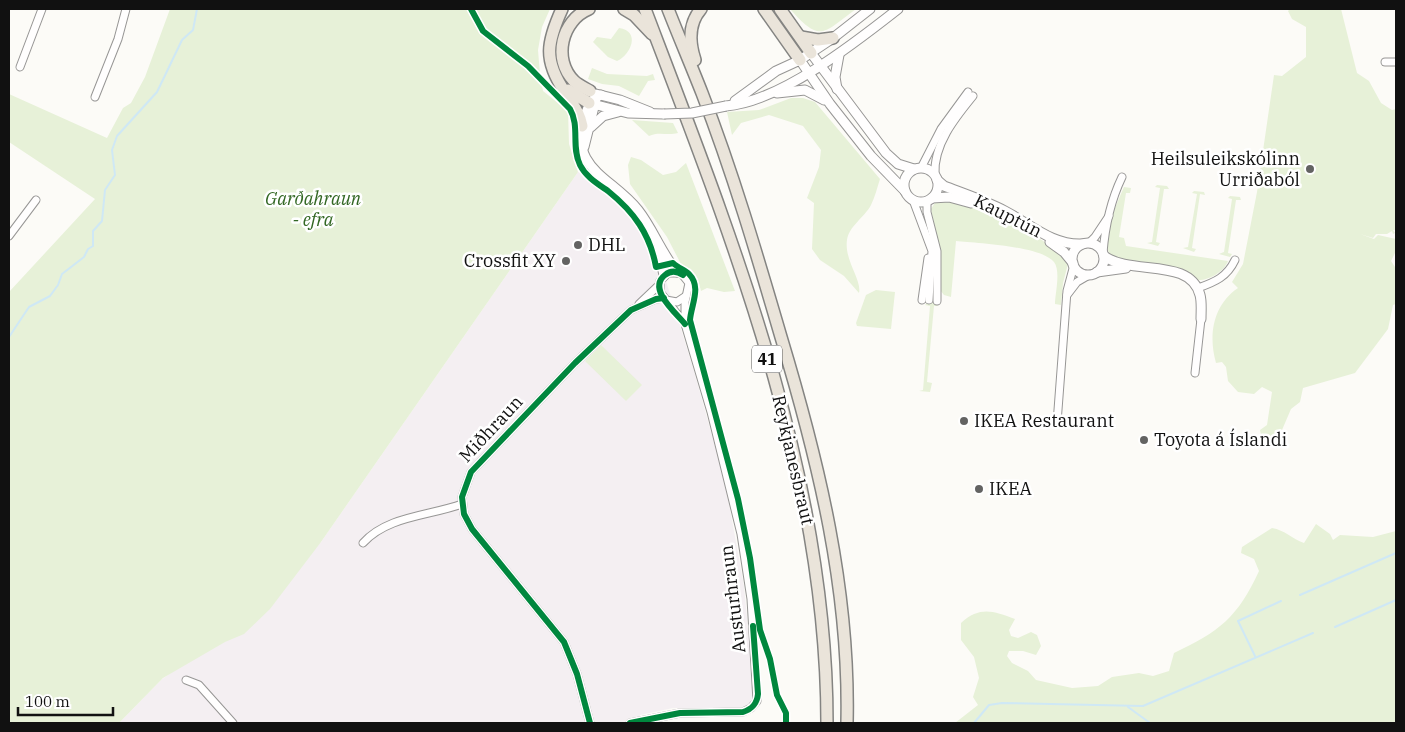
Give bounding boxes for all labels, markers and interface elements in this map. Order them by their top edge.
place label: Heilsuleikskólinn Urriðaból [1151,147,1300,191]
marker: Heilsuleikskólinn Urriðaból [1304,163,1316,175]
park label: Garðahraun - efra [265,187,362,231]
street label: Kauptún [970,189,1046,242]
place label: DHL [588,233,626,256]
marker: DHL [572,239,584,251]
place label: Crossfit XY [464,249,557,272]
marker: Crossfit XY [560,255,572,267]
road number: 41 [752,346,782,372]
street label: Miðhraun [454,390,527,467]
street label: Reykjanesbraut [767,393,820,527]
place label: IKEA Restaurant [974,409,1114,432]
marker: IKEA Restaurant [958,415,970,427]
place label: Toyota á Íslandi [1154,428,1288,451]
marker: Toyota á Íslandi [1138,434,1150,446]
place label: IKEA [989,477,1032,500]
marker: IKEA [973,483,985,495]
street label: Austurhraun [714,544,751,654]
scale bar [18,684,112,716]
text: 100 m [25,692,70,711]

